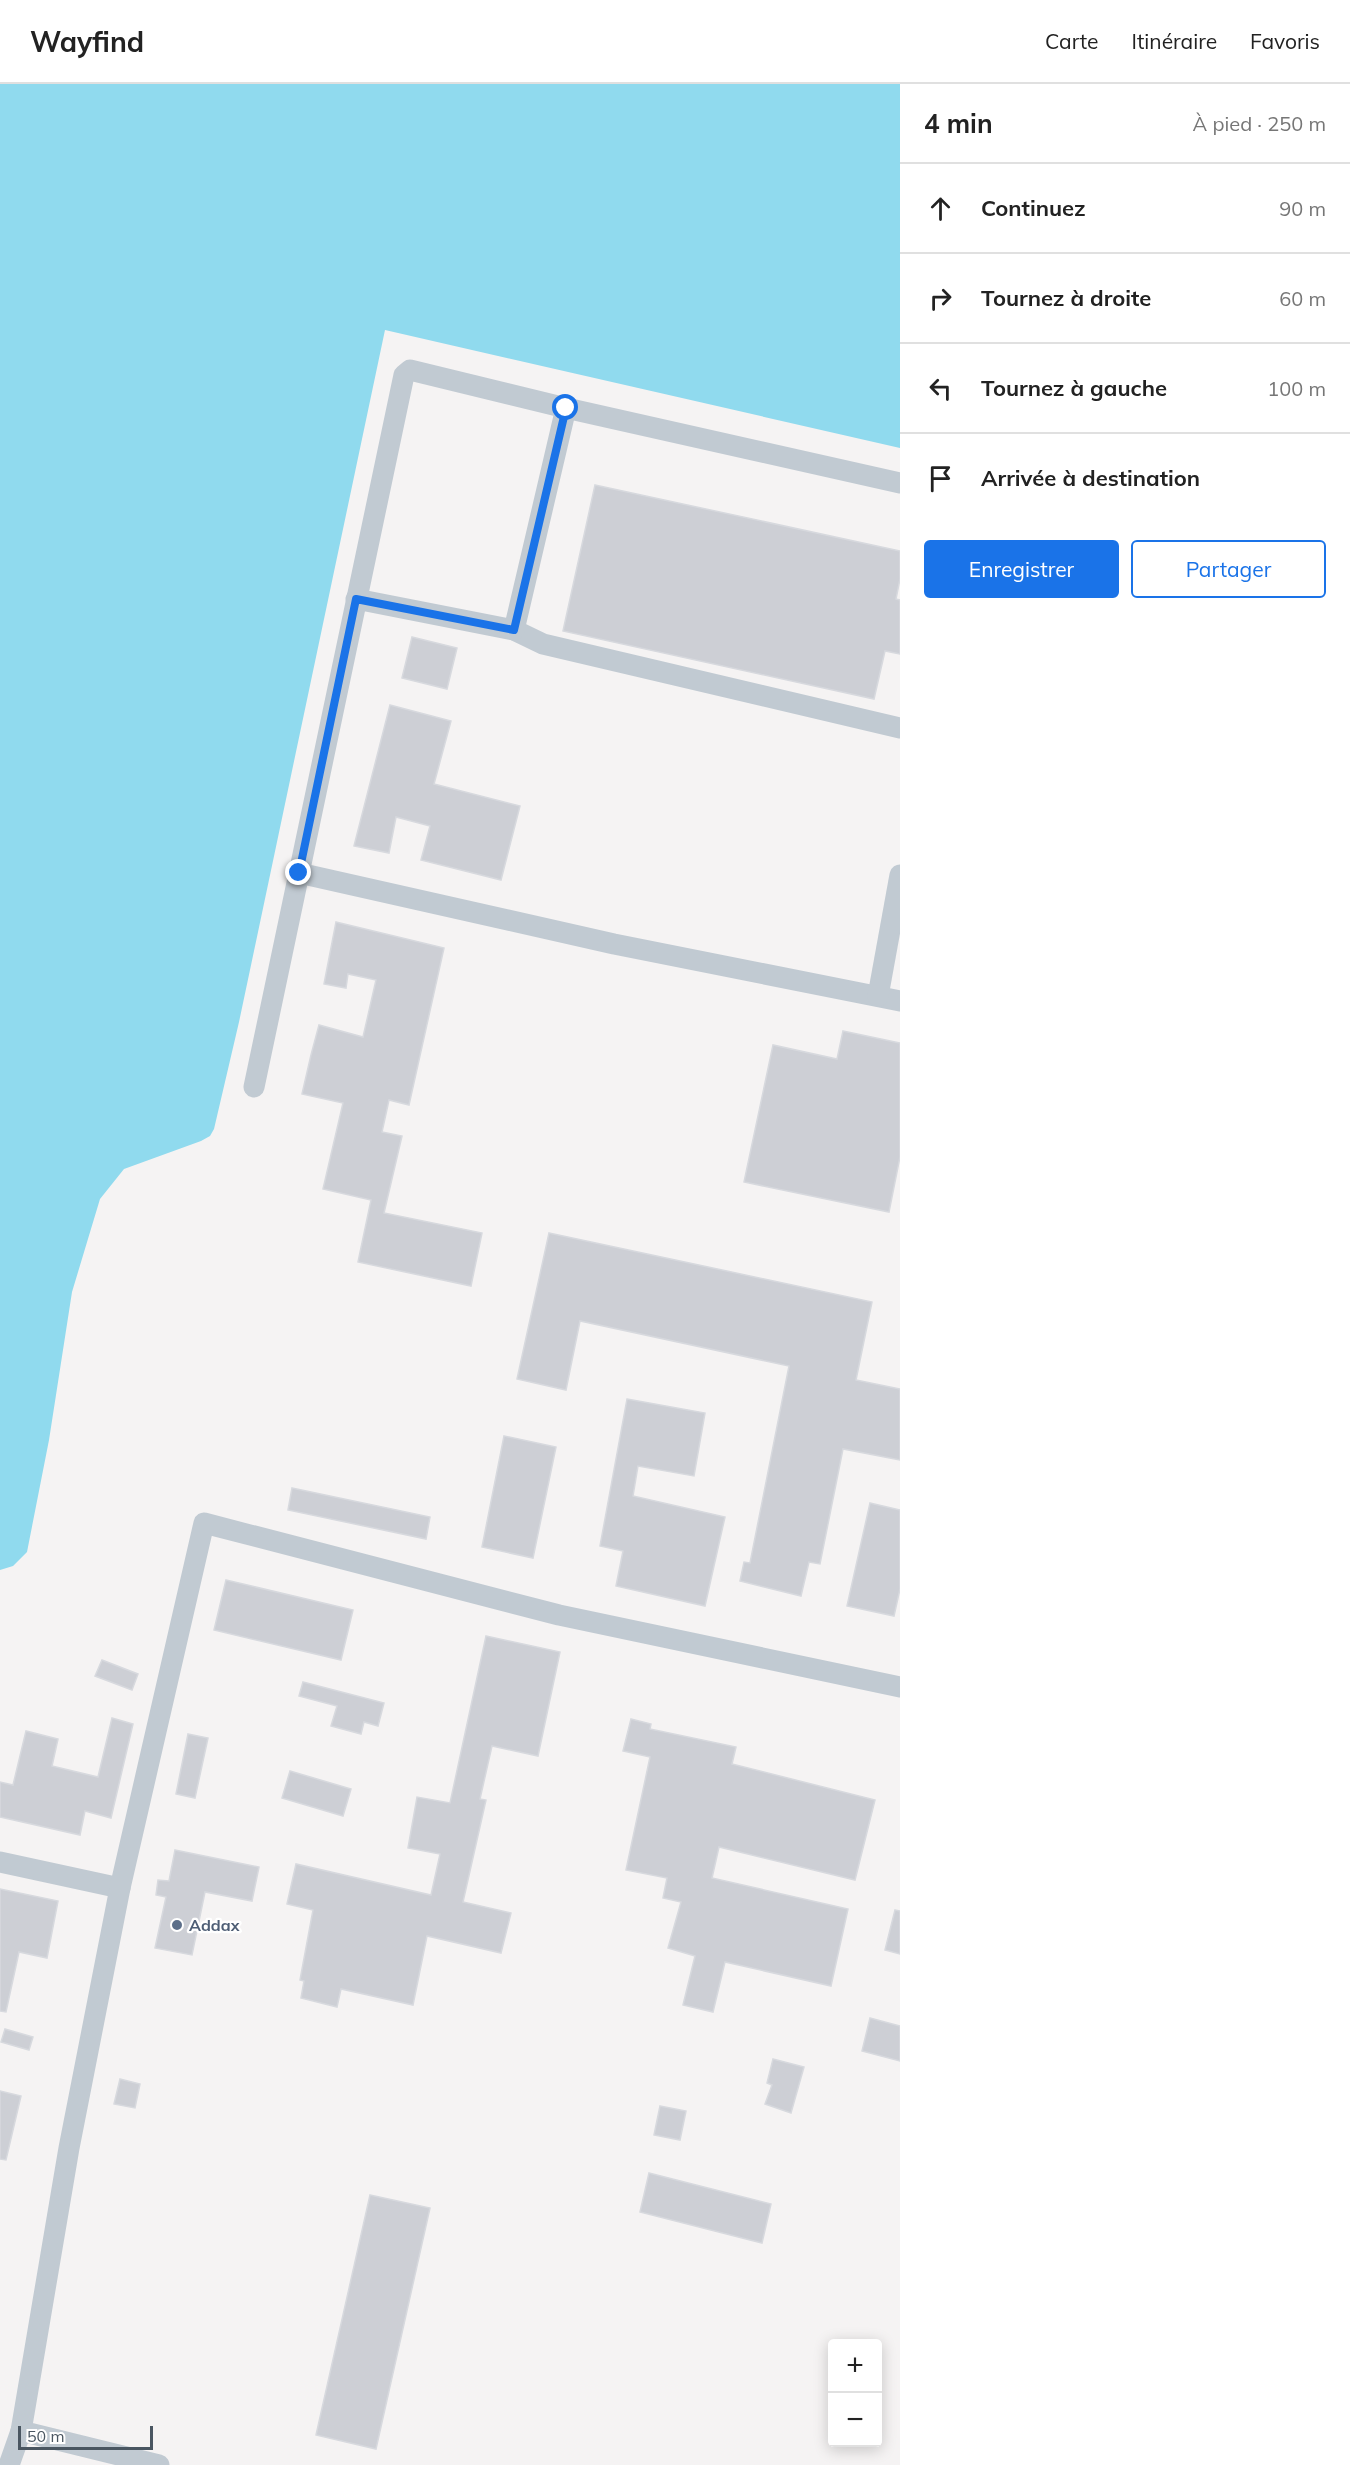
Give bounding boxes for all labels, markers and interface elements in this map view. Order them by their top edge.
text: Wayfind [30,24,144,59]
text: Carte [1045,28,1099,54]
text: Itinéraire [1132,28,1217,54]
text: Favoris [1250,28,1320,54]
text: 4 min [924,107,993,140]
text: À pied · 250 m [1193,111,1326,136]
icon: ahead [924,192,957,225]
text: Continuez [981,194,1086,222]
text: 90 m [1279,196,1326,221]
icon: right [924,282,957,315]
text: Tournez à droite [981,284,1151,312]
text: 60 m [1279,286,1326,311]
icon: left [924,372,957,405]
text: Tournez à gauche [981,374,1167,402]
text: 100 m [1267,376,1326,401]
route start [552,394,578,420]
icon: arrive [924,462,957,495]
text: Arrivée à destination [981,464,1200,492]
button: Enregistrer [924,540,1119,598]
button: Partager [1131,540,1326,598]
route end [285,859,311,885]
place label: Addax [189,1915,240,1935]
marker: Addax [170,1918,184,1932]
map controls [828,2339,882,2447]
button: + [828,2339,882,2393]
button: − [828,2393,882,2447]
scale bar [18,2423,153,2450]
text: 50 m [27,2426,64,2446]

